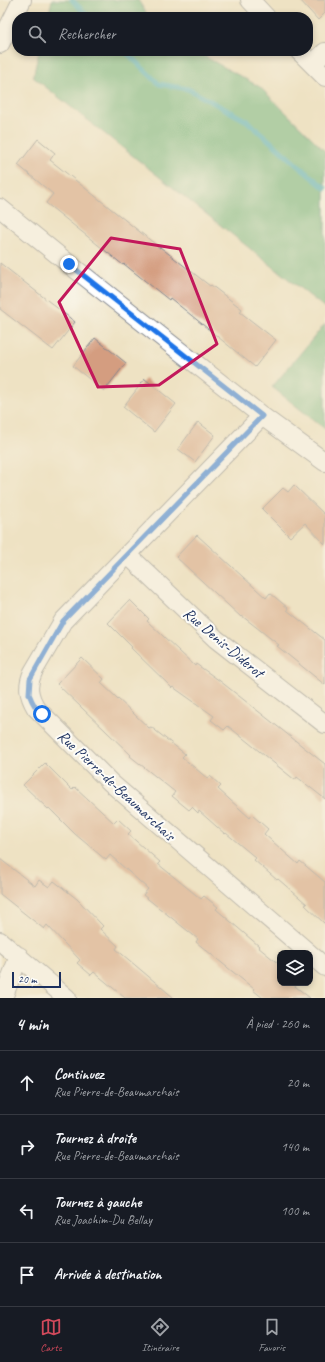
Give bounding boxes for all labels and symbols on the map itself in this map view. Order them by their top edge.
route end [60,255,78,273]
street label: Rue Denis-Diderot [179,603,270,684]
route start [33,705,51,723]
street label: Rue Pierre-de-Beaumarchais [53,726,180,846]
scale bar [12,970,61,989]

